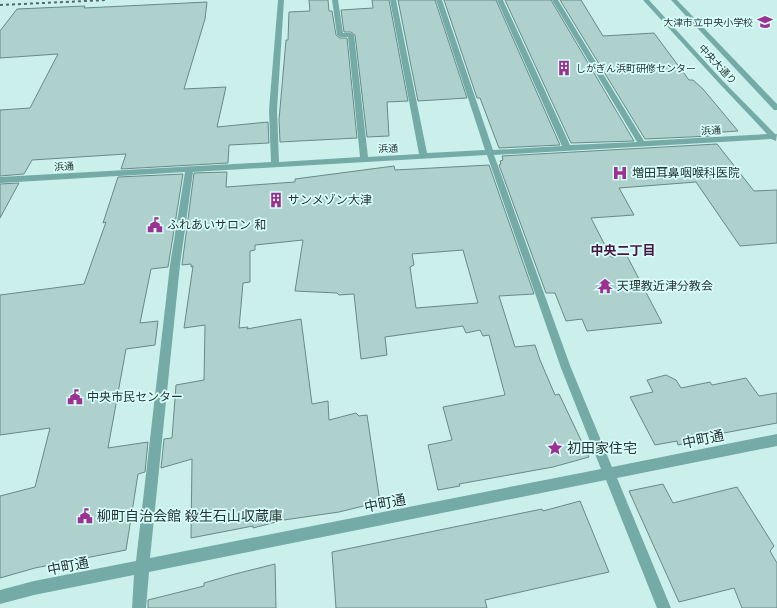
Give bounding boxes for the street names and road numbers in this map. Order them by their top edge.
street label: 中央大通り [696,42,739,87]
street label: 浜通 [701,123,721,138]
street label: 浜通 [378,142,398,155]
street label: 浜通 [54,159,74,174]
street label: 中町通 [681,426,725,452]
street label: 中町通 [363,490,407,516]
street label: 中町通 [46,553,90,579]

